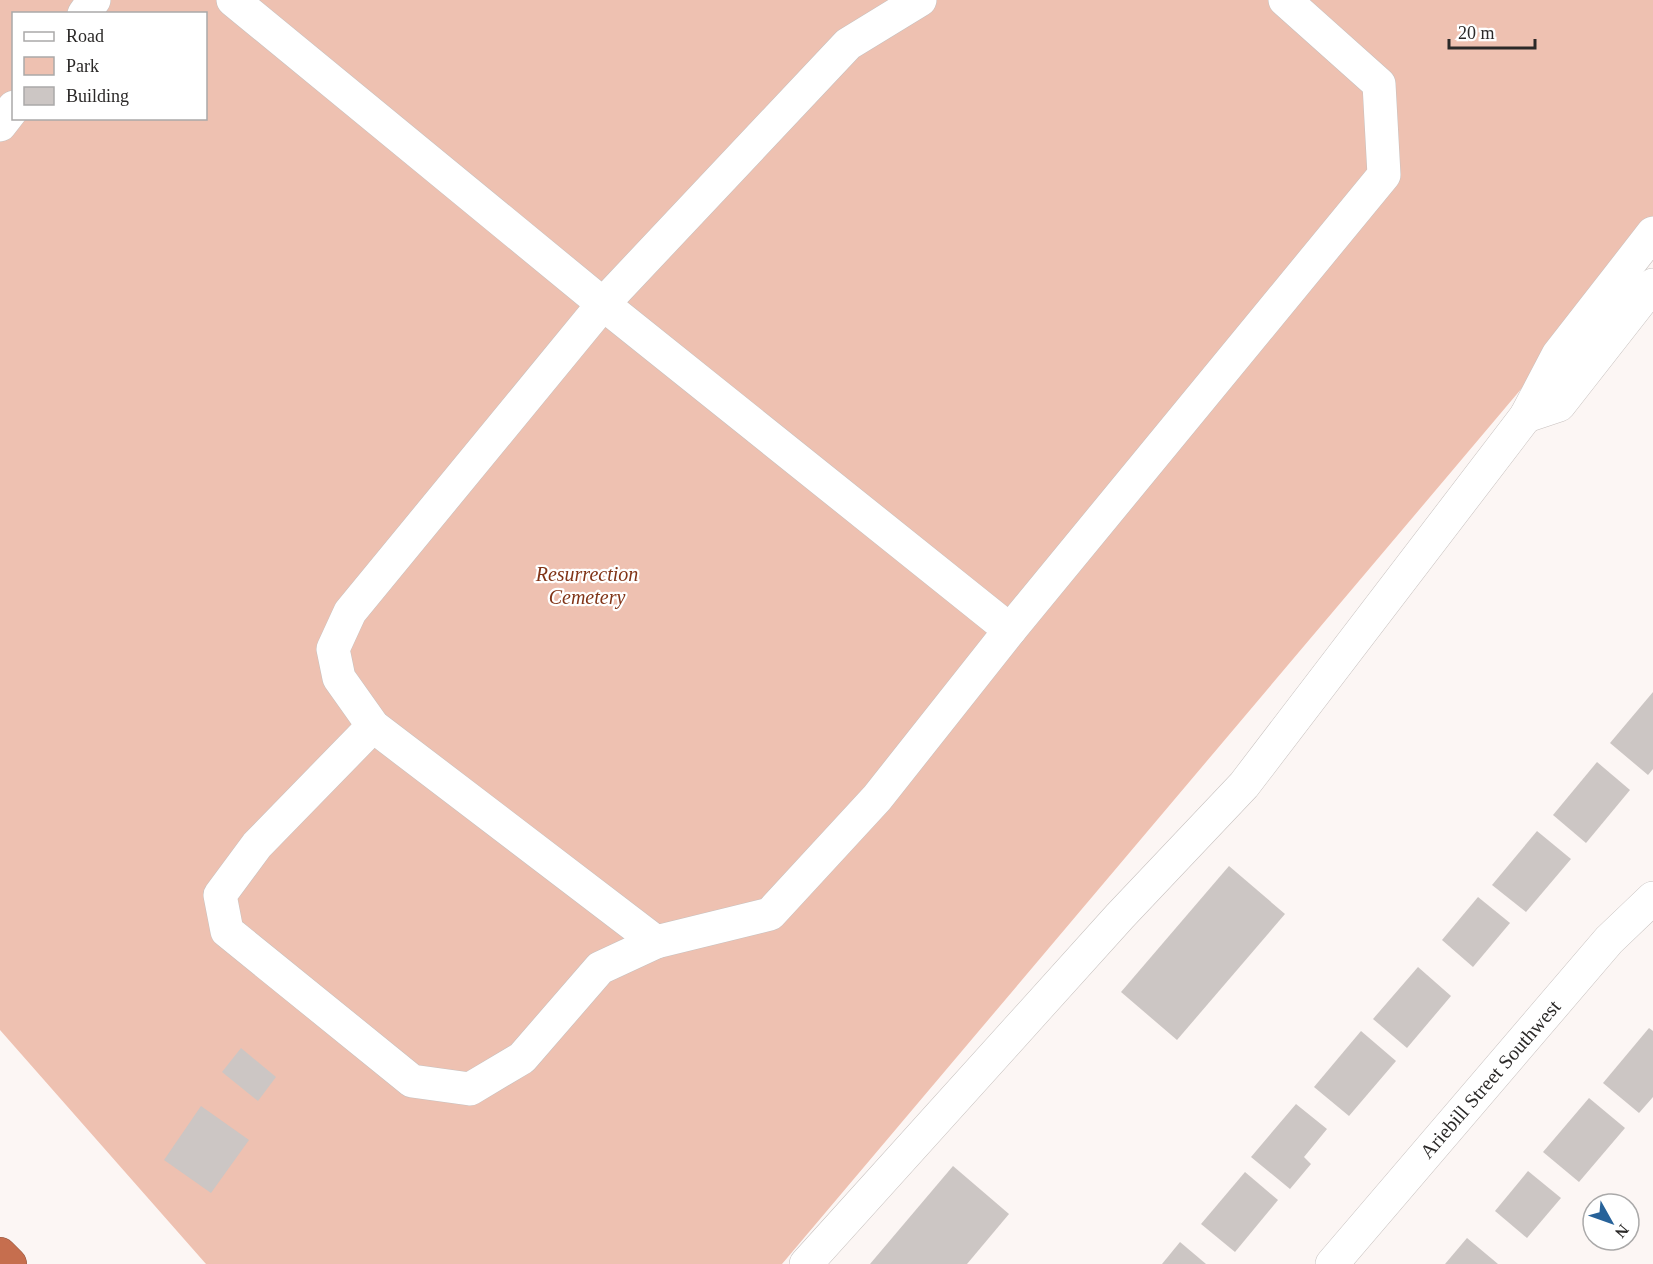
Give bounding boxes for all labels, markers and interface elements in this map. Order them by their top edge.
legend [12,12,207,120]
scale bar [1449,12,1534,50]
text: 20 m [1458,23,1495,43]
text: Road [66,26,104,46]
text: Park [66,56,99,76]
text: Building [66,86,129,106]
park label: Resurrection Cemetery [535,563,638,609]
street label: Ariebill Street Southwest [1415,995,1565,1163]
north arrow [1581,1192,1641,1252]
text: N [1612,1221,1632,1242]

